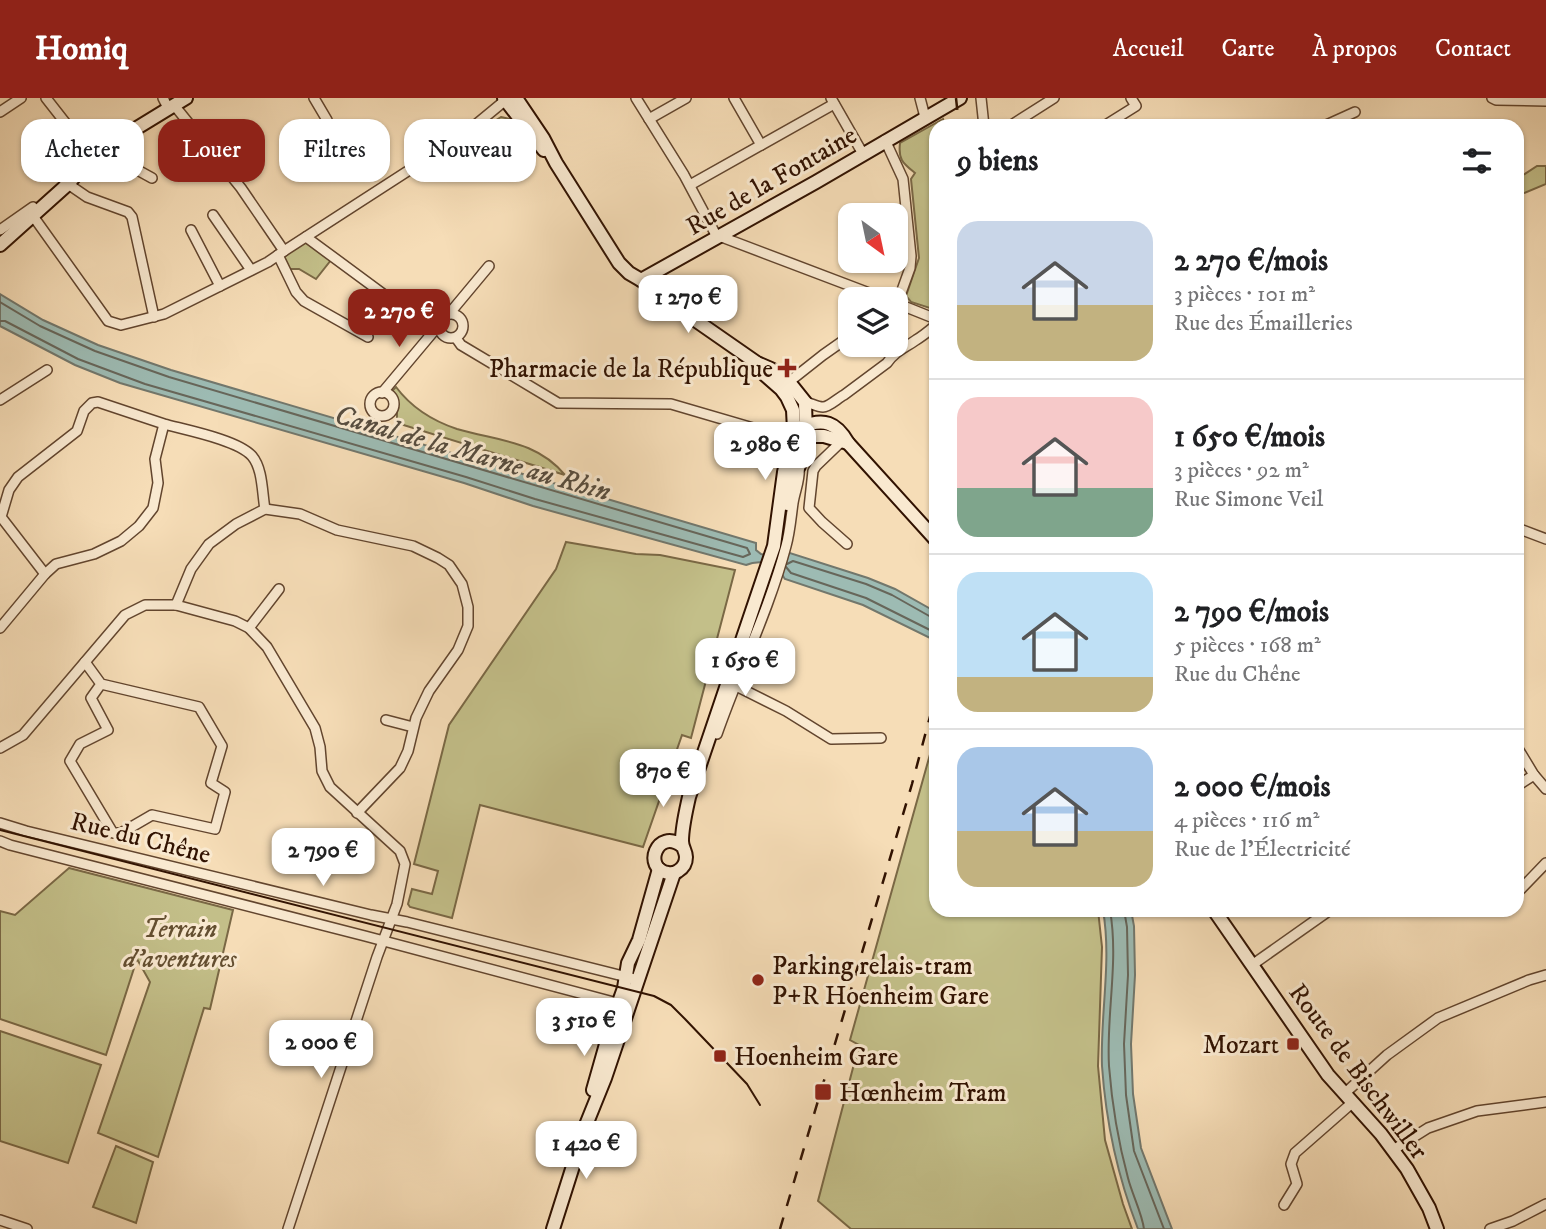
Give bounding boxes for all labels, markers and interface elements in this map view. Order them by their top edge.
text: Homiq [35,29,128,70]
text: Accueil [1113,34,1184,64]
text: Carte [1222,34,1274,64]
text: À propos [1312,34,1397,64]
text: Contact [1435,34,1511,64]
chip: Acheter [21,119,144,182]
chip: Louer [158,119,265,182]
chip: Filtres [279,119,390,182]
chip: Nouveau [404,119,536,182]
street label: Rue de la Fontaine [681,119,863,243]
icon: filters [1458,142,1496,180]
text: 9 biens [957,143,1038,180]
north arrow [838,203,908,273]
map controls [838,203,908,357]
text: 2 270 €/mois [1174,243,1328,280]
icon: home [1013,249,1097,333]
pin: 1 270 € [623,275,753,335]
text: 3 pièces · 101 m² [1174,280,1315,309]
text: 1 270 € [654,283,722,312]
button: layers [838,287,908,357]
pin: 2 270 € [334,289,464,349]
text: 2 270 € [364,297,434,326]
text: Rue des Émailleries [1174,309,1353,338]
place label: Pharmacie de la République [489,353,773,386]
marker: Pharmacie de la République [779,360,795,376]
water label: Canal de la Marne au Rhin [331,397,615,510]
text: 1 650 €/mois [1174,419,1325,456]
pin: 2 980 € [700,422,830,482]
icon: home [1013,425,1097,509]
text: 2 980 € [730,430,800,459]
text: 3 pièces · 92 m² [1174,456,1309,485]
text: Rue Simone Veil [1174,485,1323,514]
text: 2 790 €/mois [1174,594,1329,631]
icon: home [1013,600,1097,684]
text: 5 pièces · 168 m² [1174,631,1321,660]
pin: 1 650 € [680,638,810,698]
text: 1 650 € [711,646,779,675]
text: Rue du Chêne [1174,660,1301,689]
pin: 870 € [614,750,712,809]
text: 870 € [636,757,690,786]
text: 2 000 €/mois [1174,769,1331,806]
icon: home [1013,775,1097,859]
street label: Rue du Chêne [67,805,214,872]
text: 4 pièces · 116 m² [1174,806,1319,835]
pin: 2 790 € [258,828,388,888]
text: Rue de l'Électricité [1174,835,1351,864]
text: 2 790 € [288,836,358,865]
park label: Terrain d'aventures [122,913,238,976]
place label: Parking relais-tram P+R Hoenheim Gare [772,950,989,1013]
marker: Parking relais-tram P+R Hoenheim Gare [750,972,766,988]
street label: Route de Bischwiller [1281,977,1435,1167]
pin: 3 510 € [519,998,649,1058]
text: 3 510 € [552,1006,616,1035]
pin: 2 000 € [256,1020,386,1080]
text: 2 000 € [285,1028,357,1057]
place label: Mozart [1203,1029,1279,1062]
marker: Mozart [1285,1036,1301,1052]
place label: Hoenheim Gare [734,1041,898,1074]
marker: Hoenheim Gare [712,1048,728,1064]
place label: Hœnheim Tram [839,1077,1007,1110]
marker: Hœnheim Tram [813,1082,833,1102]
pin: 1 420 € [521,1122,651,1181]
text: 1 420 € [552,1129,620,1158]

